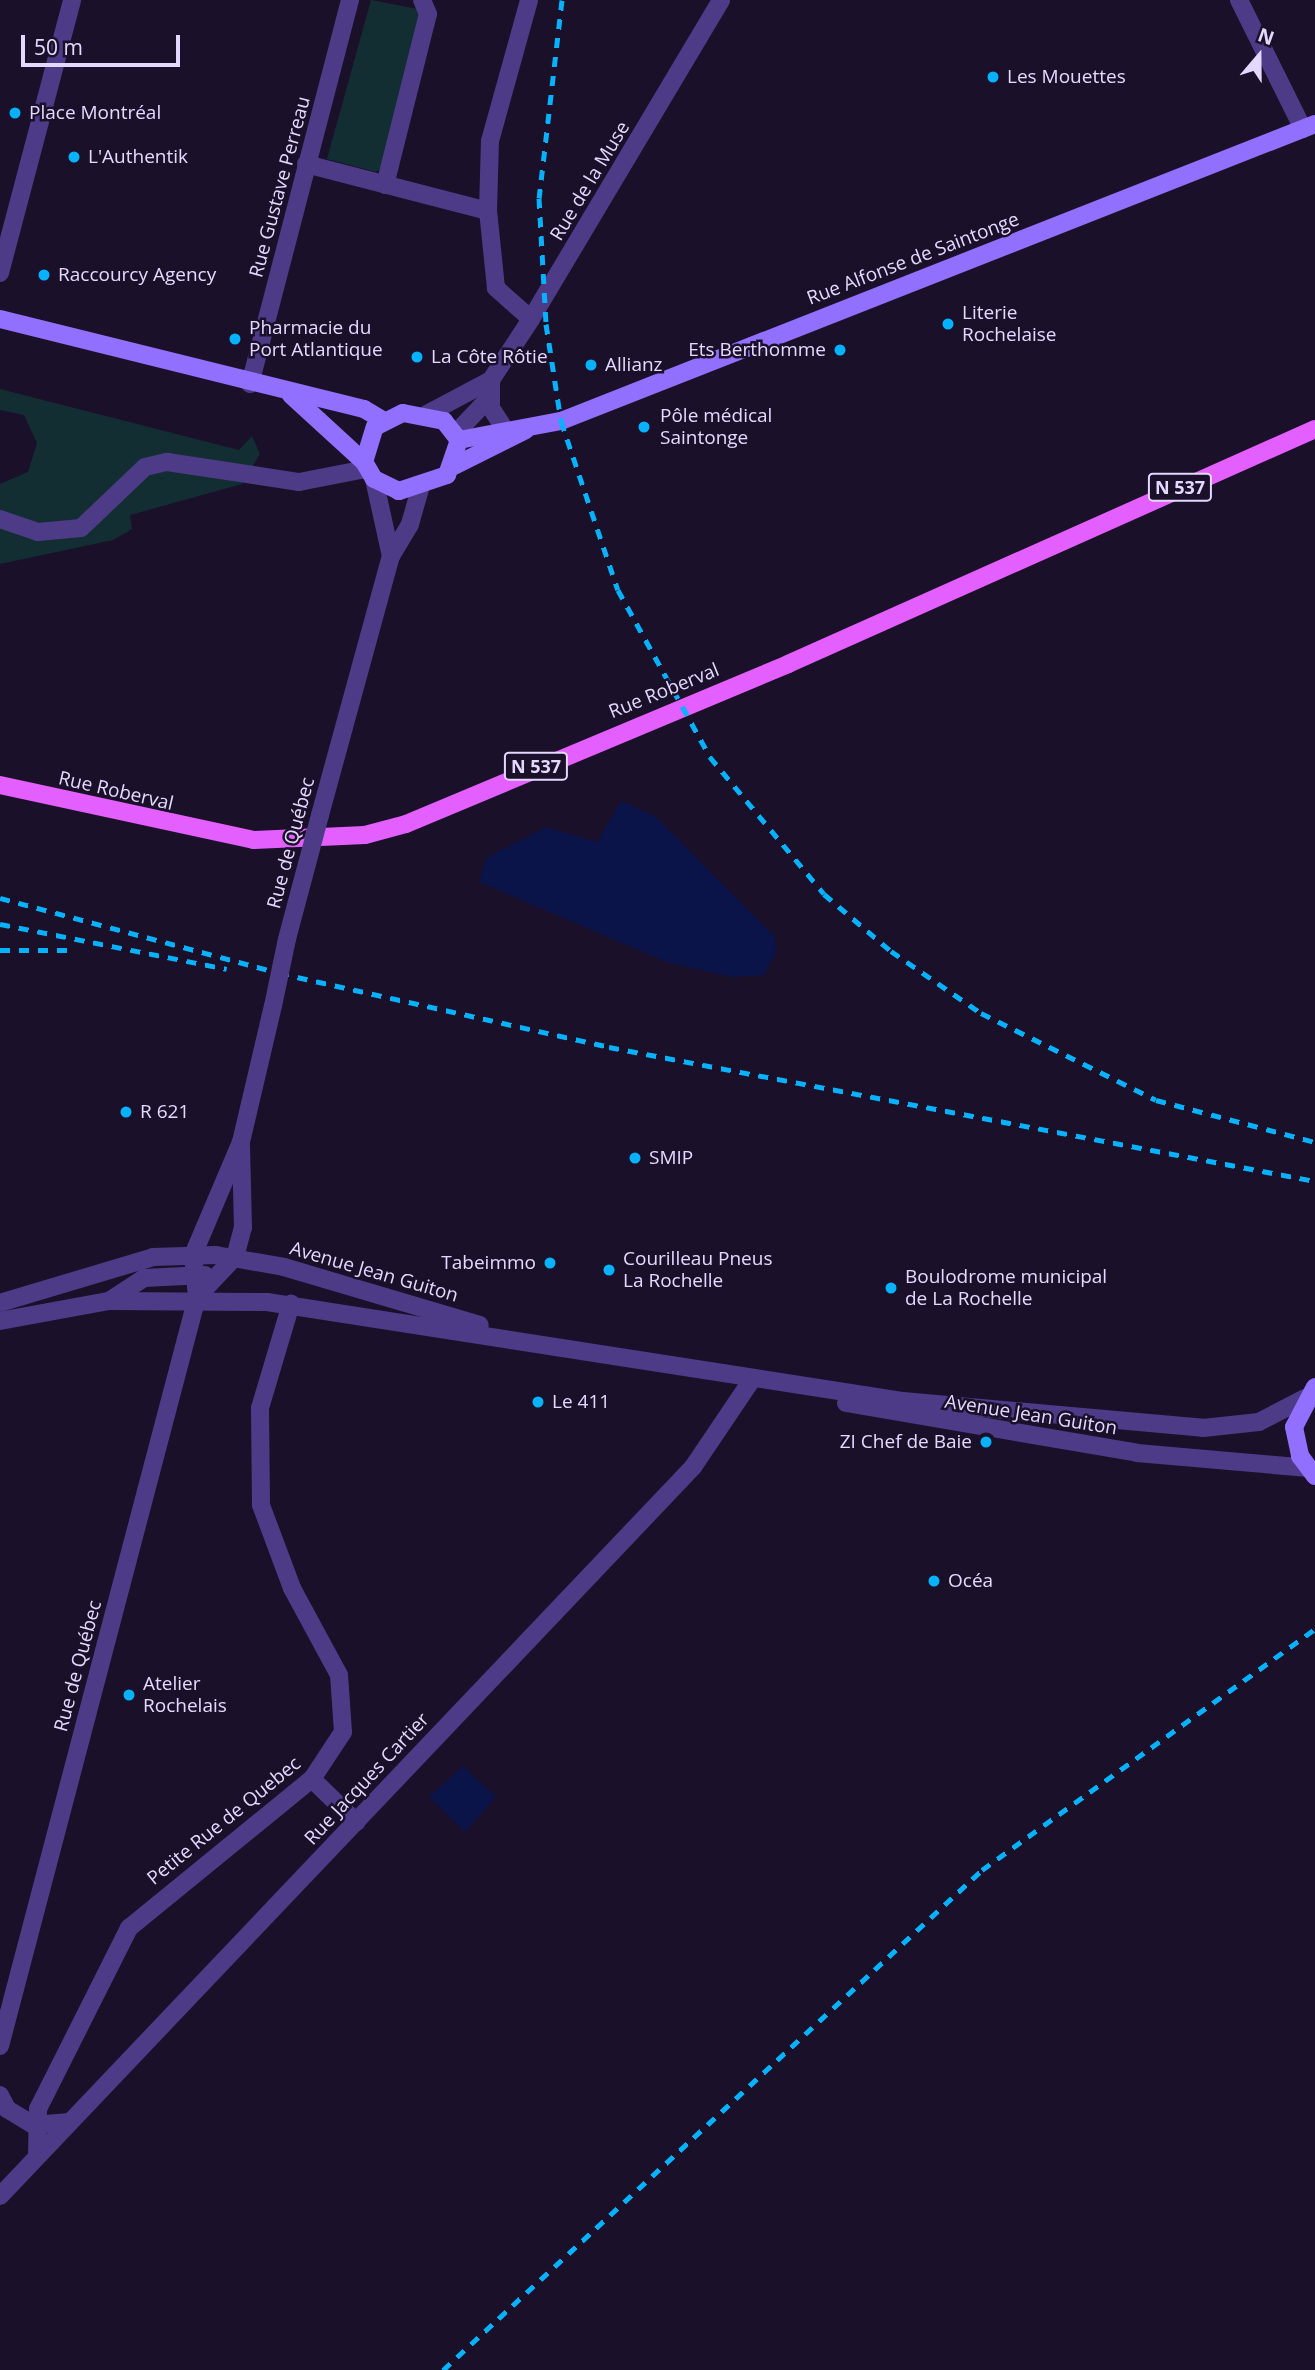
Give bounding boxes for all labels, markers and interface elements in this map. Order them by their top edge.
scale bar [24,21,184,65]
north arrow [1224,21,1294,91]
text: N [1254,21,1278,51]
text: 50 m [34,33,83,61]
place label: Les Mouettes [1007,66,1126,88]
marker: Les Mouettes [985,69,1001,85]
street label: Rue Gustave Perreau [245,94,315,280]
place label: Place Montréal [29,102,161,124]
marker: Place Montréal [7,105,23,121]
street label: Rue de la Muse [545,117,635,245]
place label: L'Authentik [88,146,188,168]
marker: L'Authentik [66,149,82,165]
street label: Rue Alfonse de Saintonge [804,208,1022,310]
place label: Raccourcy Agency [58,264,216,286]
marker: Raccourcy Agency [36,267,52,283]
place label: Literie Rochelaise [962,302,1056,346]
marker: Literie Rochelaise [940,316,956,332]
place label: Pharmacie du Port Atlantique [249,317,383,361]
marker: Pharmacie du Port Atlantique [227,331,243,347]
place label: Ets Berthomme [688,339,826,361]
marker: Ets Berthomme [832,342,848,358]
place label: La Côte Rôtie [431,346,548,368]
marker: La Côte Rôtie [409,349,425,365]
place label: Allianz [605,354,663,376]
marker: Allianz [583,357,599,373]
place label: Pôle médical Saintonge [660,405,772,449]
marker: Pôle médical Saintonge [634,417,654,437]
road number: N 537 [1147,472,1213,502]
street label: Rue Roberval [605,659,723,723]
road number: N 537 [503,752,569,780]
street label: Rue Roberval [56,767,176,815]
street label: Rue de Québec [263,775,319,911]
place label: R 621 [140,1101,189,1123]
marker: R 621 [118,1104,134,1120]
place label: SMIP [649,1147,693,1169]
marker: SMIP [627,1150,643,1166]
street label: Avenue Jean Guiton [287,1237,461,1307]
place label: Courilleau Pneus La Rochelle [623,1248,772,1292]
place label: Tabeimmo [441,1252,536,1274]
marker: Tabeimmo [542,1255,558,1271]
marker: Courilleau Pneus La Rochelle [601,1262,617,1278]
place label: Boulodrome municipal de La Rochelle [905,1266,1107,1310]
marker: Boulodrome municipal de La Rochelle [883,1280,899,1296]
street label: Avenue Jean Guiton [943,1390,1119,1440]
place label: Le 411 [552,1391,610,1413]
marker: Le 411 [530,1394,546,1410]
place label: ZI Chef de Baie [840,1431,972,1453]
marker: ZI Chef de Baie [978,1434,994,1450]
place label: Océa [948,1570,993,1592]
marker: Océa [926,1573,942,1589]
street label: Rue de Québec [50,1598,106,1734]
place label: Atelier Rochelais [143,1673,227,1717]
marker: Atelier Rochelais [121,1687,137,1703]
street label: Rue Jacques Cartier [300,1708,434,1850]
street label: Petite Rue de Quebec [143,1752,305,1890]

